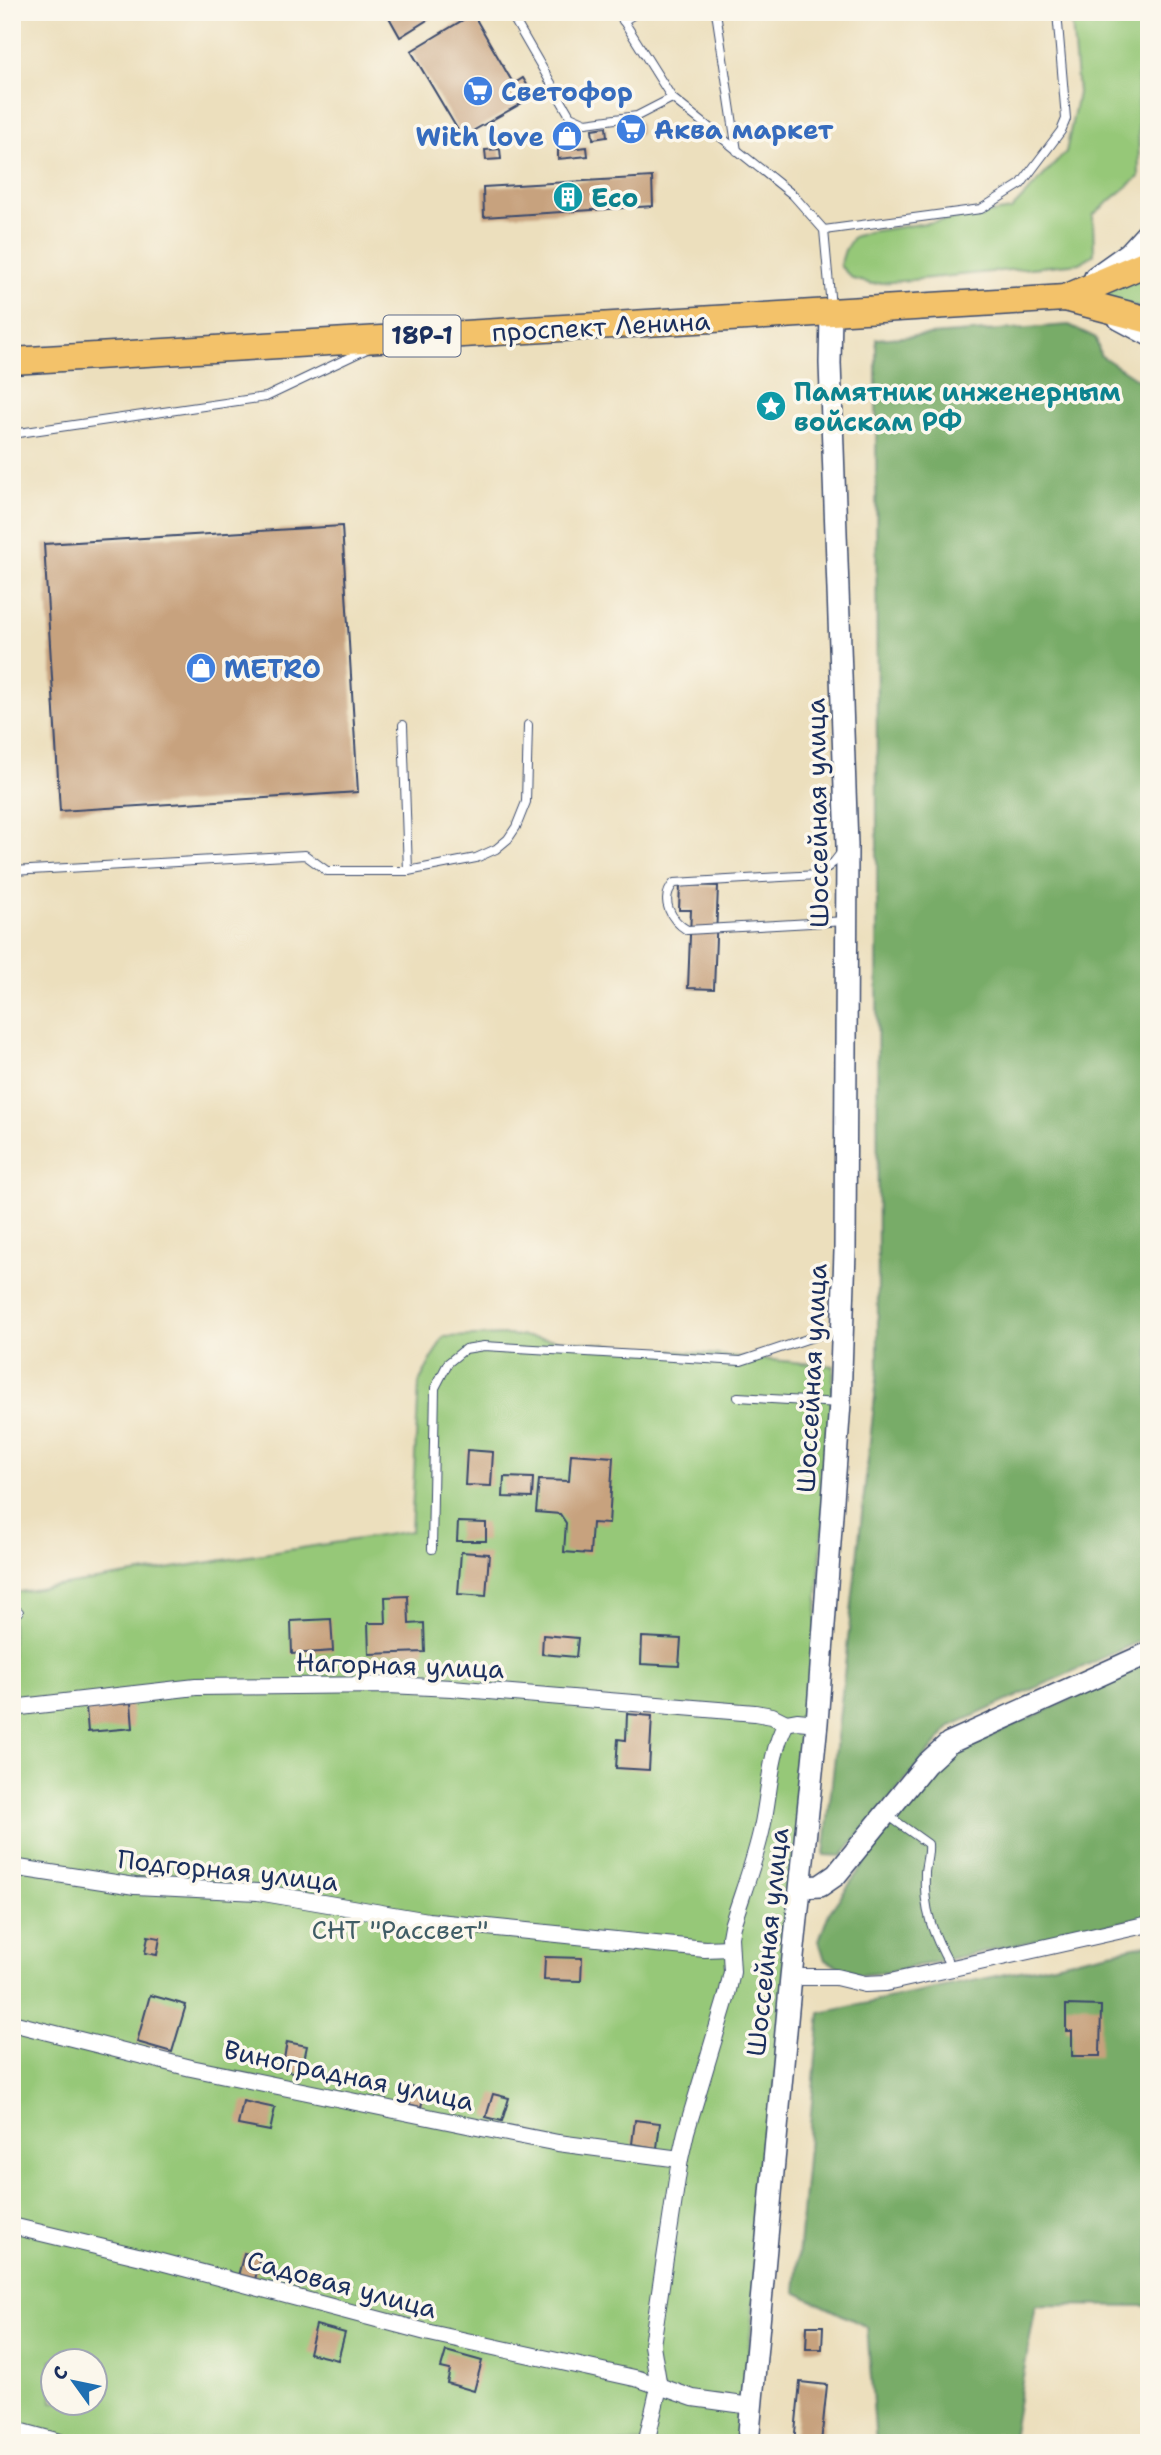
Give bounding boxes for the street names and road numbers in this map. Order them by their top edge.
street label: проспект Ленина [491,303,711,349]
road number: 18Р-1 [384,316,460,356]
street label: Шоссейная улица [797,698,837,928]
street label: Шоссейная улица [788,1262,834,1494]
street label: Нагорная улица [295,1644,505,1686]
street label: Шоссейная улица [738,1826,796,2058]
street label: Подгорная улица [116,1841,340,1899]
street label: Виноградная улица [221,2031,477,2119]
street label: Садовая улица [243,2242,441,2326]

